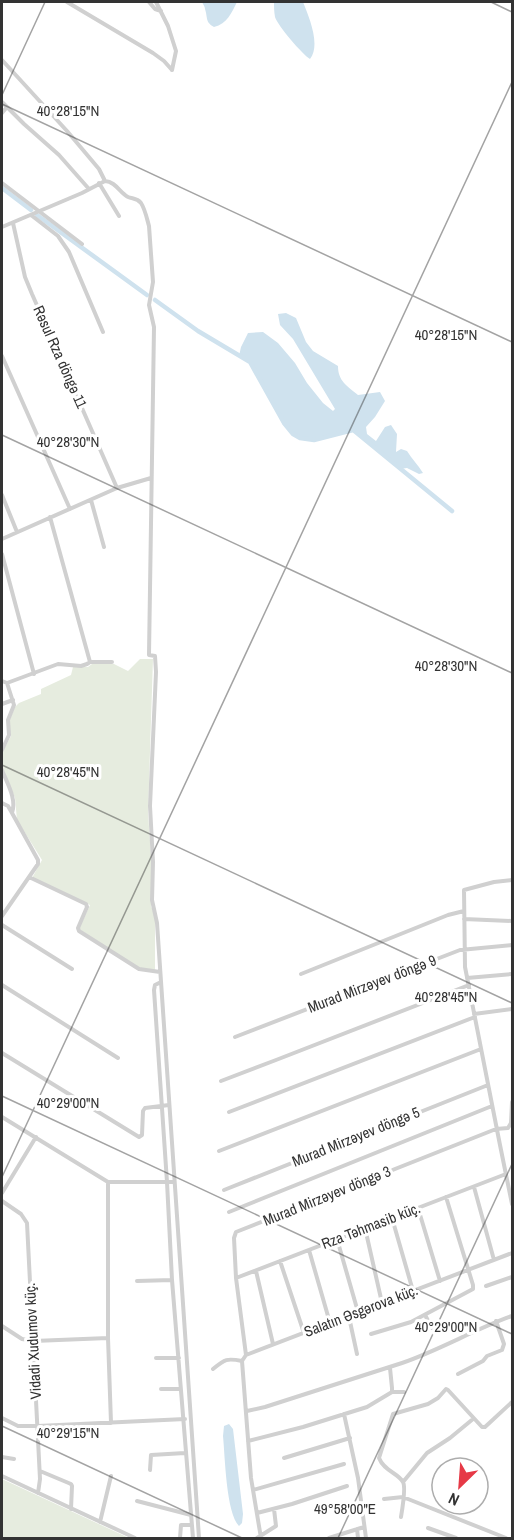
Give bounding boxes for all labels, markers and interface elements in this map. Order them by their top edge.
text: 40°28'15"N [37,100,99,121]
street label: Rəsul Rza döngə 11 [28,302,93,412]
text: 40°28'15"N [415,324,477,345]
text: 40°28'30"N [37,431,99,452]
text: 40°28'30"N [415,655,477,676]
text: 40°28'45"N [37,761,99,782]
street label: Murad Mirzəyev döngə 9 [305,949,439,1018]
text: 40°28'45"N [415,986,477,1007]
text: 40°29'00"N [37,1092,99,1113]
street label: Murad Mirzəyev döngə 5 [289,1101,423,1172]
street label: Murad Mirzəyev döngə 3 [260,1160,394,1231]
street label: Rza Təhmasib küç. [318,1197,423,1254]
street label: Salatın Əsgərova küç. [301,1279,421,1342]
street label: Vidadi Xudumov küç. [19,1282,46,1400]
text: 40°29'00"N [415,1316,477,1337]
text: 40°29'15"N [37,1422,99,1443]
north arrow [430,1456,490,1516]
text: N [445,1488,463,1512]
text: 49°58'00"E [314,1498,376,1519]

